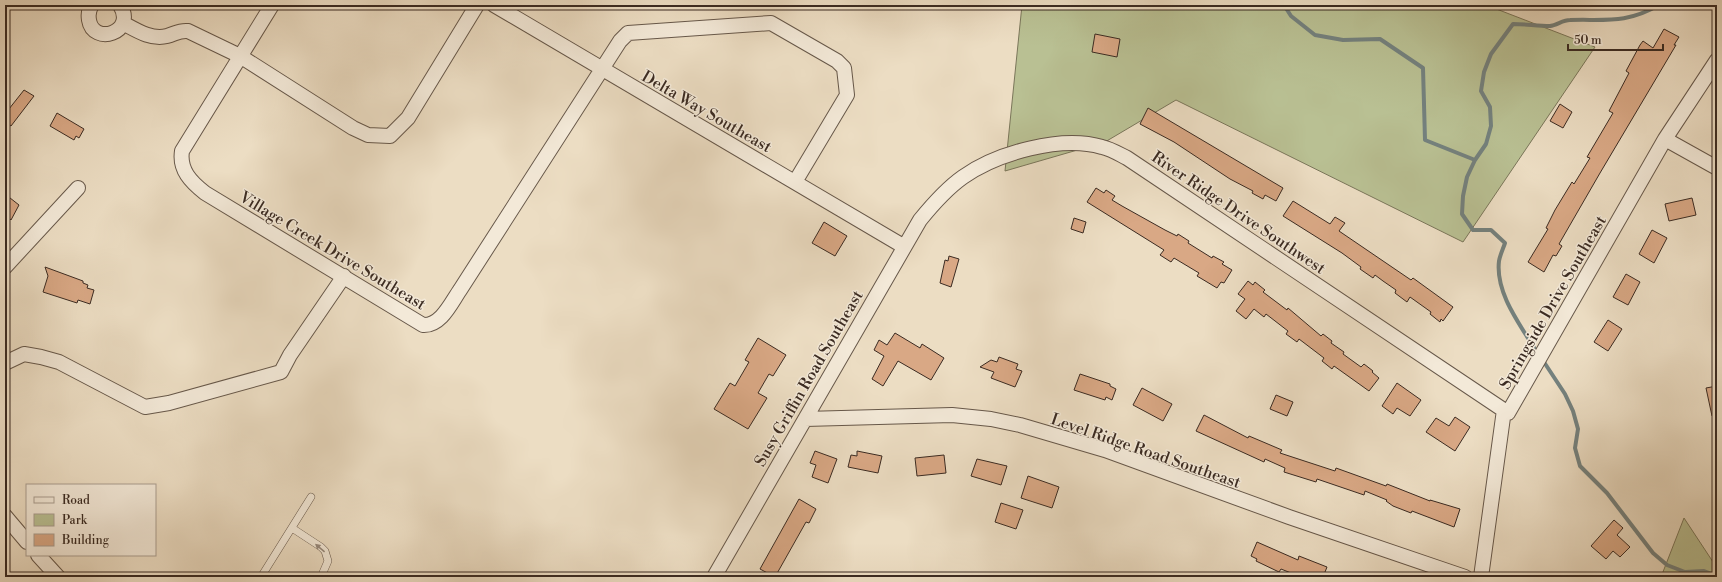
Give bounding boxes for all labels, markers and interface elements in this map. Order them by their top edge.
scale bar [1568,26,1663,52]
text: 50 m [1574,33,1602,48]
street label: Delta Way Southeast [638,67,775,157]
street label: River Ridge Drive Southwest [1148,147,1330,279]
street label: Village Creek Drive Southeast [235,187,430,315]
street label: Springside Drive Southeast [1495,212,1611,393]
street label: Susy Griffin Road Southeast [750,286,868,470]
street label: Level Ridge Road Southeast [1048,409,1244,493]
legend [26,484,156,556]
text: Road [62,493,90,508]
text: Park [62,513,88,528]
text: Building [61,533,110,548]
one-way arrow [315,543,325,552]

